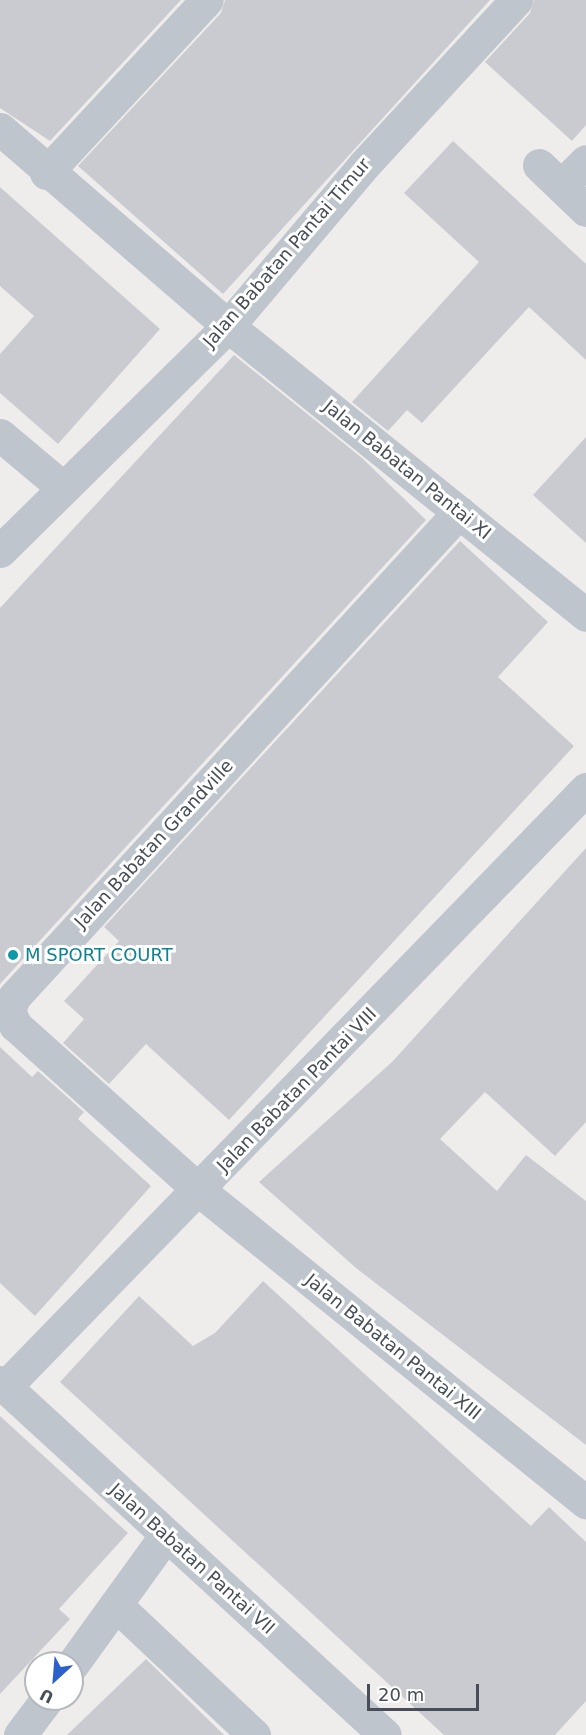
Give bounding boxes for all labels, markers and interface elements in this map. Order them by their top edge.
street label: Jalan Babatan Pantai Timur [199,154,375,352]
street label: Jalan Babatan Pantai XI [319,396,495,544]
street label: Jalan Babatan Grandville [70,755,238,933]
place label: M SPORT COURT [25,944,173,966]
marker: M SPORT COURT [6,948,20,962]
street label: Jalan Babatan Pantai VIII [213,1003,381,1177]
street label: Jalan Babatan Pantai XIII [301,1269,485,1425]
street label: Jalan Babatan Pantai VII [105,1479,279,1639]
north arrow [24,1651,84,1711]
scale bar [370,1672,482,1710]
text: U [37,1684,57,1707]
text: 20 m [378,1684,424,1705]

